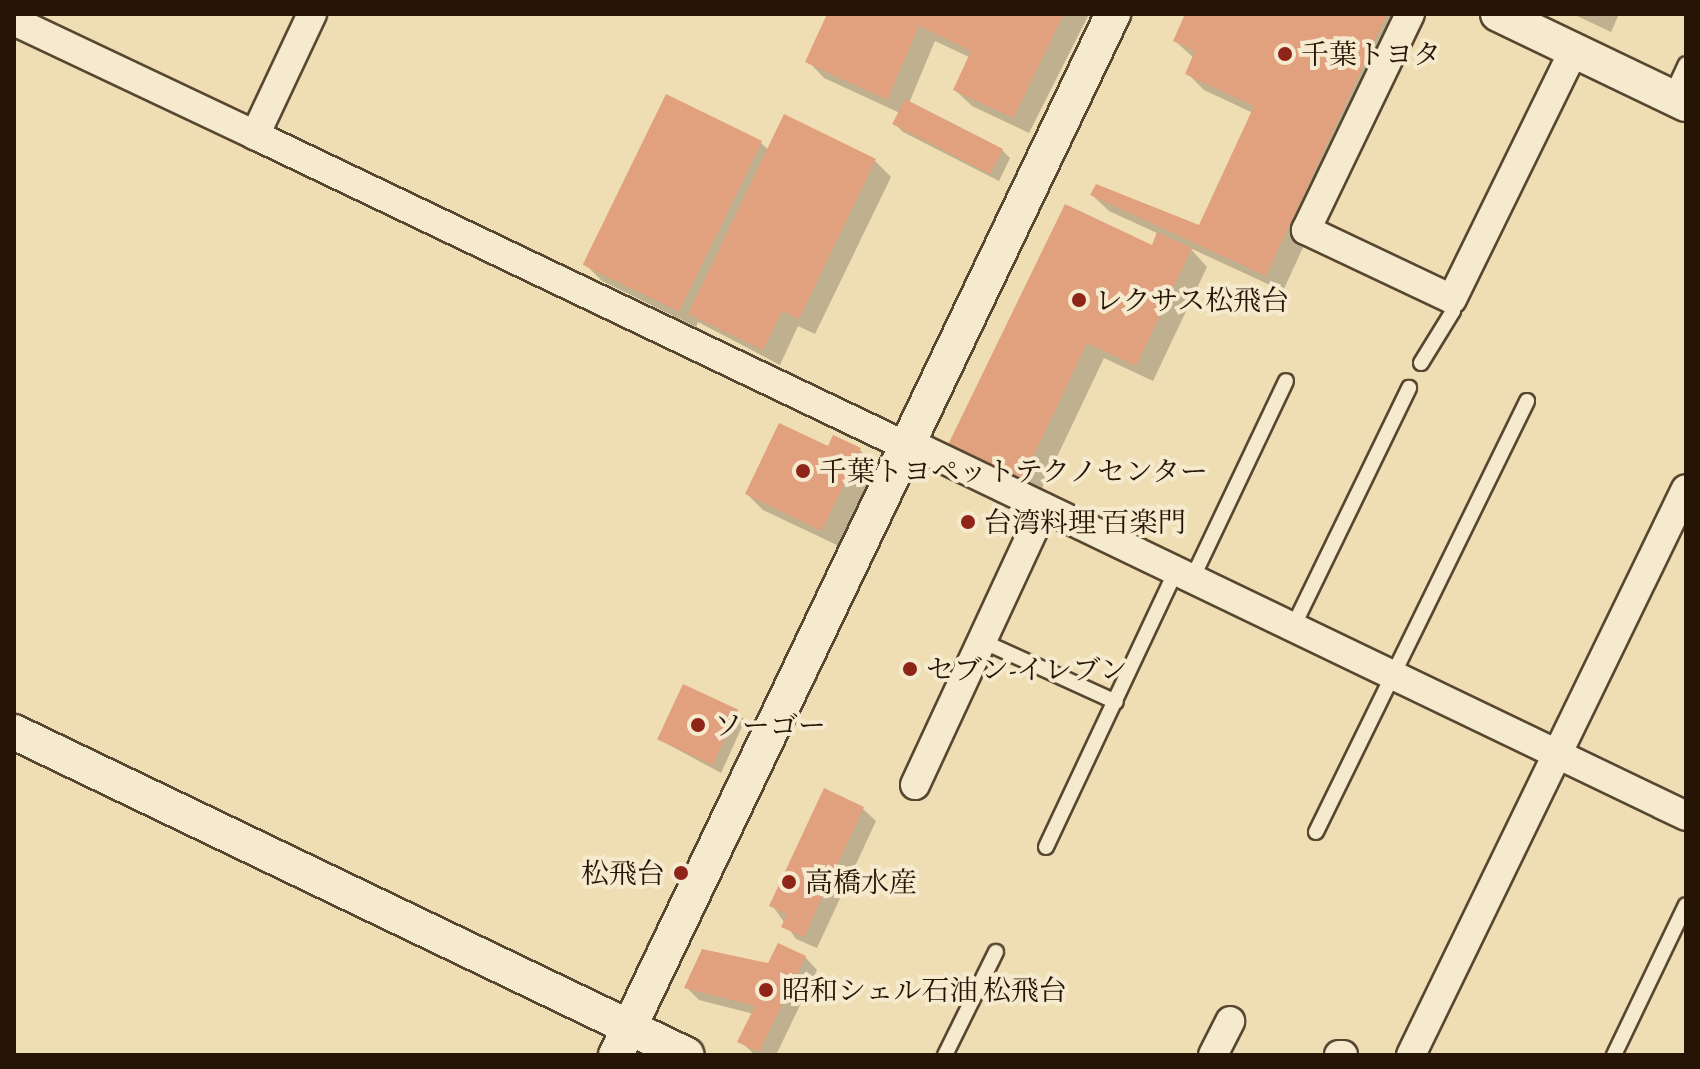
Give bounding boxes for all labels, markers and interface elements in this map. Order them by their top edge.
place label: 千葉トヨタ [1301,37,1441,71]
marker: 千葉トヨタ [1276,45,1294,63]
place label: レクサス松飛台 [1095,283,1291,317]
marker: レクサス松飛台 [1070,291,1088,309]
place label: 千葉トヨペットテクノセンター [819,454,1211,488]
marker: 千葉トヨペットテクノセンター [794,462,812,480]
place label: 台湾料理 百楽門 [984,505,1186,539]
marker: 台湾料理 百楽門 [959,513,977,531]
place label: セブン-イレブン [926,652,1130,686]
marker: セブン-イレブン [901,660,919,678]
place label: ソーゴー [714,708,826,742]
marker: ソーゴー [689,716,707,734]
place label: 松飛台 [581,856,665,890]
marker: 松飛台 [672,864,690,882]
place label: 高橋水産 [805,865,917,899]
marker: 高橋水産 [780,873,798,891]
place label: 昭和シェル石油 松飛台 [782,973,1068,1007]
marker: 昭和シェル石油 松飛台 [757,981,775,999]

